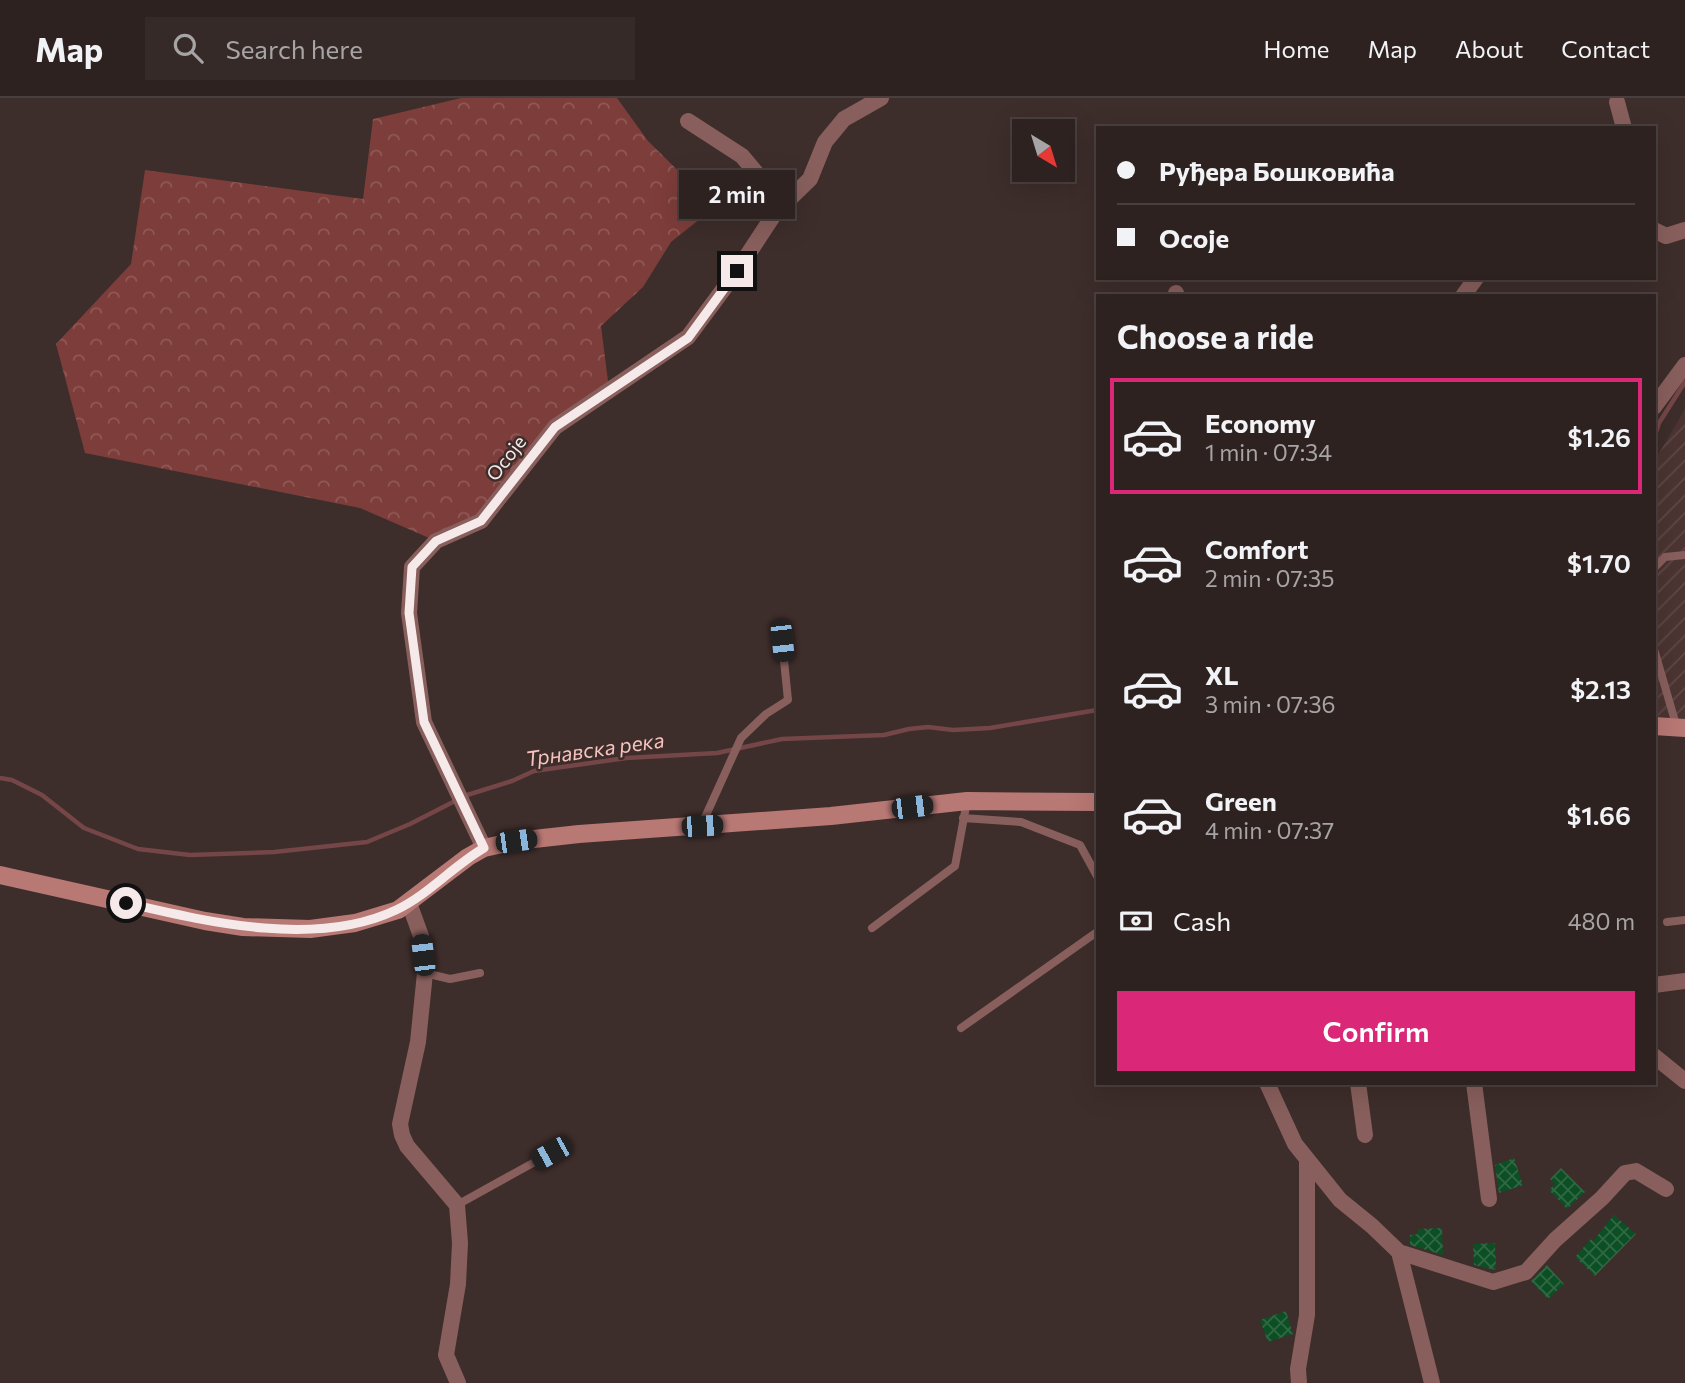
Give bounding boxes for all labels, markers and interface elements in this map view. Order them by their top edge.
search box [145,17,635,80]
text: Map [35,28,103,69]
icon: search [169,29,207,67]
text: Search here [225,33,363,64]
text: Home [1264,34,1330,63]
text: Map [1368,34,1417,63]
text: About [1455,34,1523,63]
text: Contact [1561,34,1650,63]
north arrow [1012,119,1074,182]
map controls [1012,119,1075,182]
text: Руђера Бошковића [1159,155,1395,186]
callout: 2 min [679,170,795,218]
text: 2 min [709,180,765,208]
text: Осоје [1159,222,1229,253]
route end [721,255,753,287]
text: Choose a ride [1117,316,1314,356]
icon: car [1121,405,1184,468]
text: Economy [1205,407,1316,438]
text: $1.26 [1568,421,1631,452]
street label: Осоје [481,430,530,485]
text: 1 min · 07:34 [1205,438,1332,466]
icon: car [1121,531,1184,594]
text: Comfort [1205,533,1308,564]
text: $1.70 [1567,547,1631,578]
text: 2 min · 07:35 [1205,564,1334,592]
car [770,619,795,663]
icon: car [1121,657,1184,720]
text: XL [1205,659,1239,690]
text: $2.13 [1570,673,1631,704]
text: 3 min · 07:36 [1205,690,1336,718]
water label: Трнавска река [524,726,666,771]
icon: car [1121,783,1184,846]
text: Green [1205,785,1277,816]
car [890,794,935,820]
text: $1.66 [1566,799,1631,830]
car [681,814,724,838]
text: 4 min · 07:37 [1205,816,1334,844]
car [494,828,539,854]
route start [110,887,142,919]
icon: cash [1117,902,1155,940]
text: Cash [1173,905,1231,936]
text: 480 m [1568,907,1635,935]
car [411,933,436,977]
button: Confirm [1117,991,1635,1071]
car [528,1134,575,1172]

